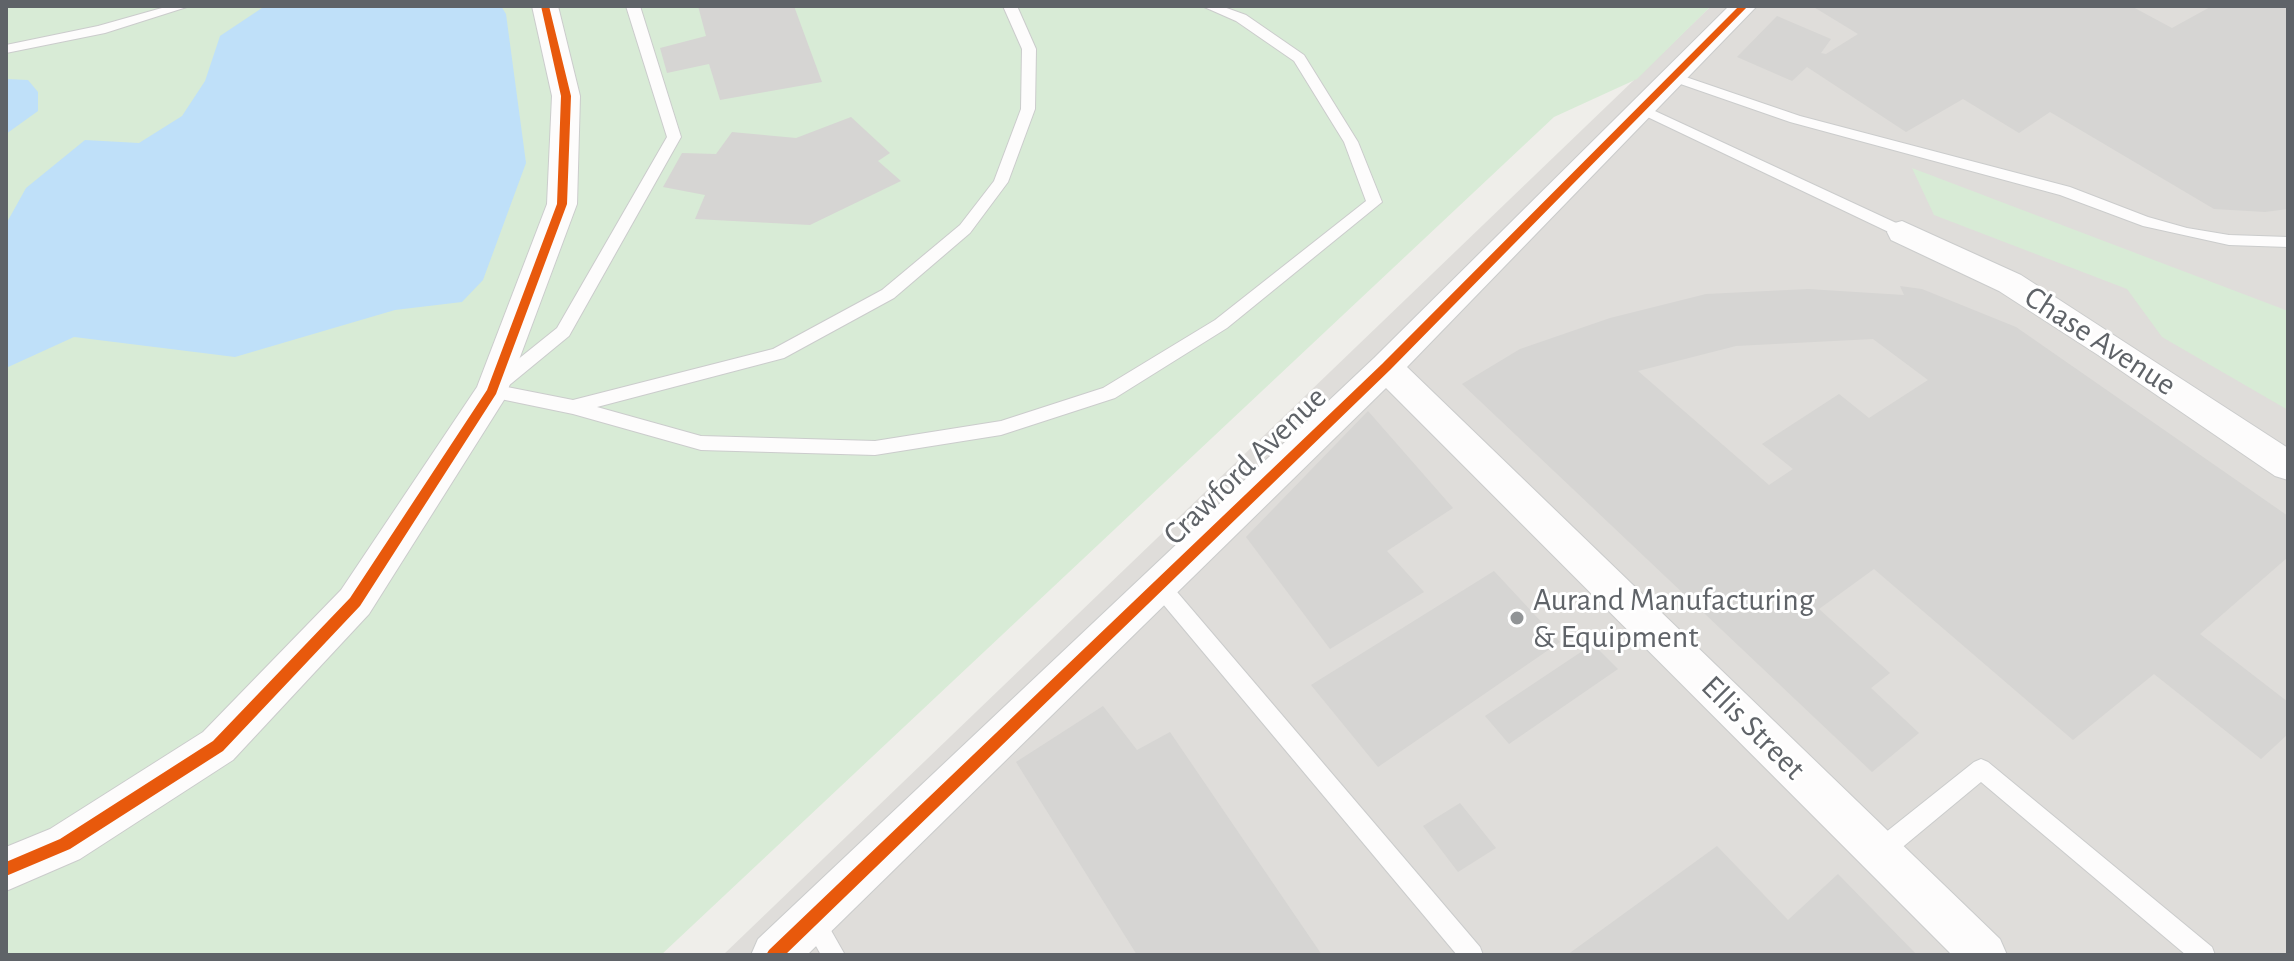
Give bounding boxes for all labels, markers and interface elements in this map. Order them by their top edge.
street label: Chase Avenue [2017,278,2183,404]
street label: Crawford Avenue [1155,379,1335,553]
place label: Aurand Manufacturing & Equipment [1533,581,1814,656]
marker: Aurand Manufacturing & Equipment [1508,609,1526,627]
street label: Ellis Street [1693,668,1813,788]

